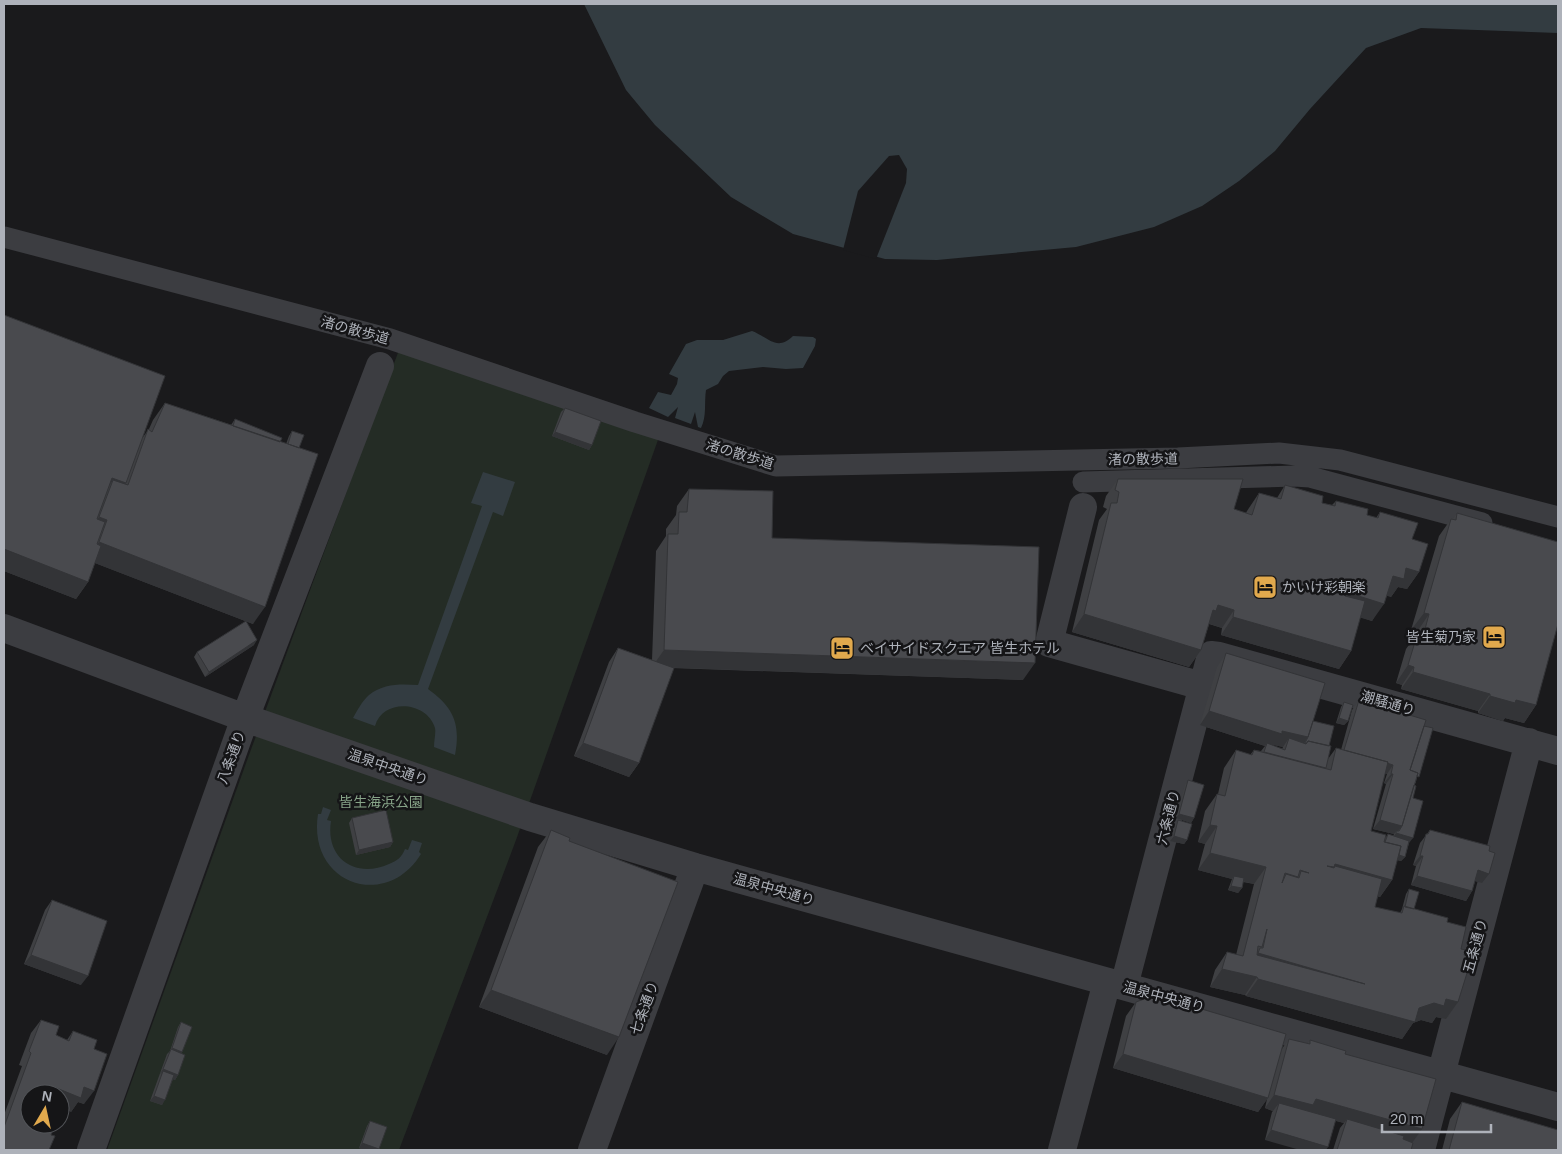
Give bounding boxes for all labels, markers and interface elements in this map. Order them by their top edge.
street label: 渚の散歩道 [319,313,391,347]
street label: 渚の散歩道 [704,436,776,472]
street label: 渚の散歩道 [1108,450,1178,468]
hotel icon: かいけ彩朝楽 [1252,574,1278,600]
place label: かいけ彩朝楽 [1282,579,1366,595]
hotel icon: 皆生菊乃家 [1481,624,1507,650]
place label: 皆生菊乃家 [1406,629,1476,645]
hotel icon: ベイサイドスクエア 皆生ホテル [829,635,855,661]
place label: ベイサイドスクエア 皆生ホテル [860,640,1060,656]
street label: 潮騒通り [1359,688,1417,718]
street label: 八条通り [214,728,248,786]
street label: 温泉中央通り [346,746,430,788]
street label: 六条通り [1153,788,1183,846]
park label: 皆生海浜公園 [339,794,423,810]
street label: 温泉中央通り [731,870,817,908]
street label: 五条通り [1460,917,1490,975]
street label: 温泉中央通り [1121,978,1207,1016]
street label: 七条通り [627,979,661,1037]
north arrow [20,1084,70,1134]
text: N [41,1087,53,1105]
scale bar [1382,1102,1491,1134]
text: 20 m [1390,1110,1423,1127]

